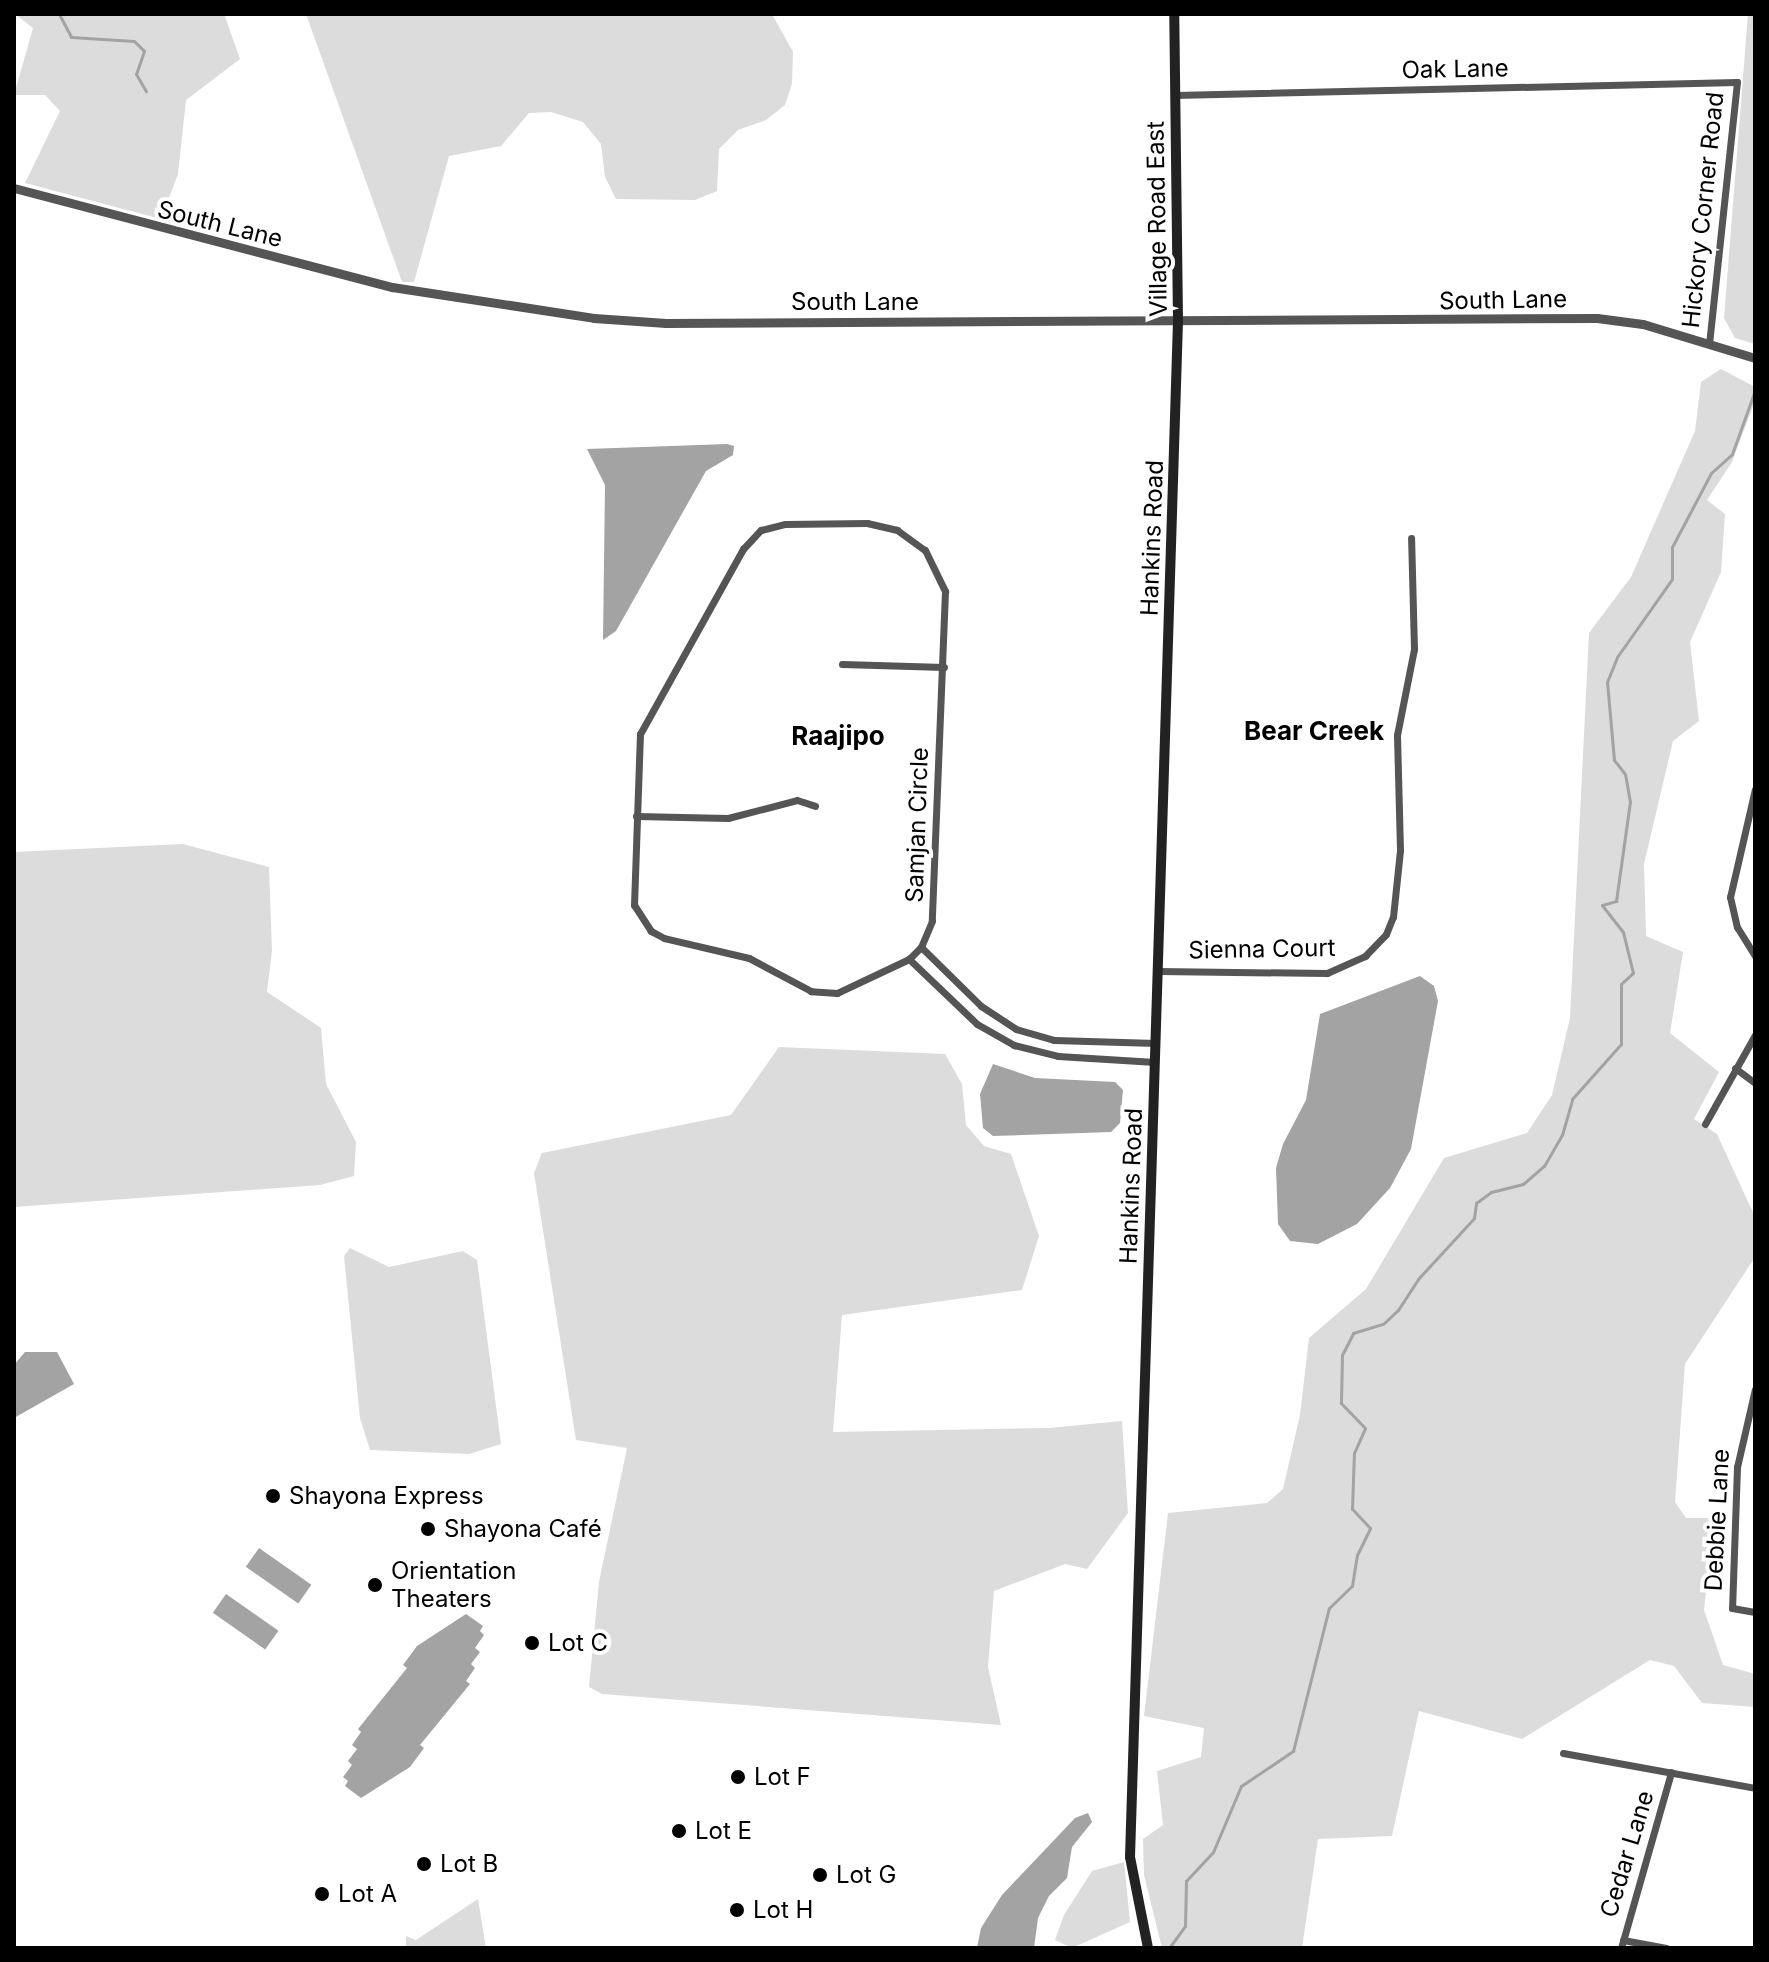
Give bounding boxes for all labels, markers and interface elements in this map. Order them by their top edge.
street label: Oak Lane [1401,54,1509,84]
street label: Hickory Corner Road [1676,91,1730,329]
street label: Village Road East [1141,121,1173,317]
street label: South Lane [154,195,286,253]
street label: South Lane [1439,284,1567,316]
street label: South Lane [791,288,919,316]
street label: Hankins Road [1135,460,1169,616]
district label: Bear Creek [1244,715,1384,747]
district label: Raajipo [791,720,885,752]
street label: Samjan Circle [900,747,934,903]
street label: Sienna Court [1188,933,1336,965]
street label: Hankins Road [1114,1108,1148,1264]
street label: Debbie Lane [1699,1448,1735,1592]
place label: Shayona Express [289,1482,484,1510]
marker: Shayona Express [264,1487,282,1505]
place label: Shayona Café [444,1515,602,1543]
marker: Shayona Café [419,1520,437,1538]
place label: Orientation Theaters [391,1557,516,1613]
marker: Orientation Theaters [366,1576,384,1594]
place label: Lot C [548,1629,608,1657]
marker: Lot C [523,1634,541,1652]
place label: Lot F [754,1763,811,1791]
marker: Lot F [729,1768,747,1786]
street label: Cedar Lane [1594,1787,1660,1921]
place label: Lot E [695,1817,752,1845]
marker: Lot E [670,1822,688,1840]
place label: Lot B [440,1850,498,1878]
marker: Lot B [415,1855,433,1873]
place label: Lot G [836,1861,896,1889]
marker: Lot G [811,1866,829,1884]
place label: Lot A [338,1880,397,1908]
marker: Lot A [313,1885,331,1903]
place label: Lot H [753,1896,813,1924]
marker: Lot H [728,1901,746,1919]

